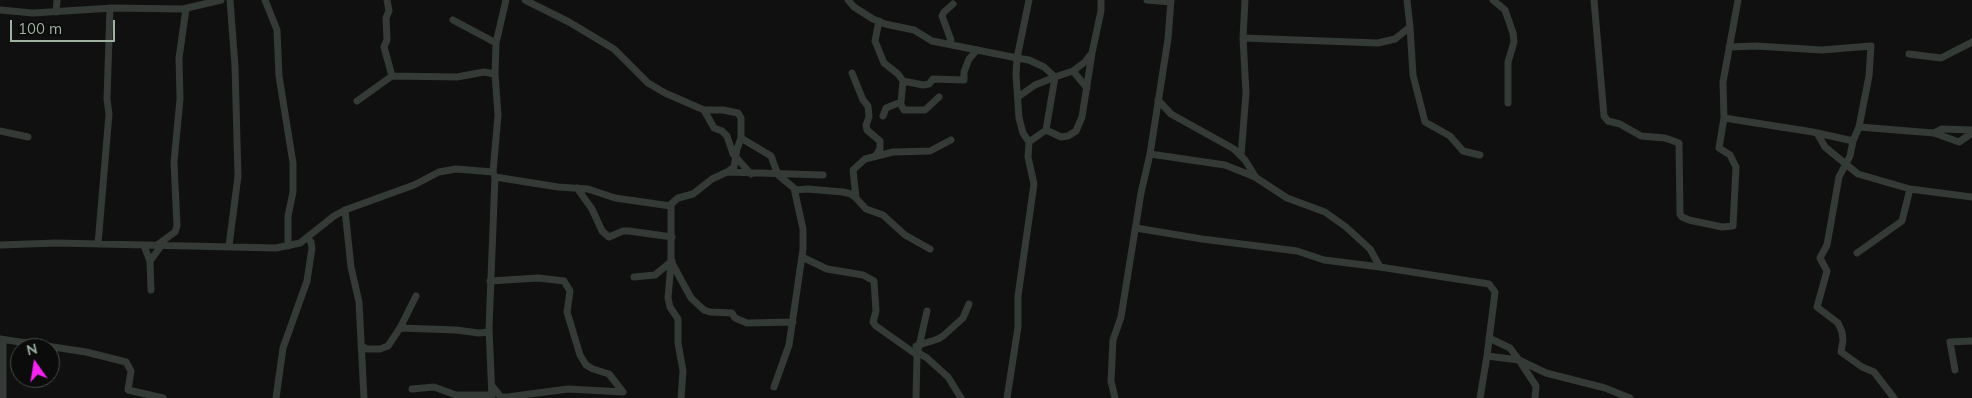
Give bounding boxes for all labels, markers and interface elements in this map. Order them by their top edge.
scale bar [12,10,118,42]
text: 100 m [18,19,62,38]
north arrow [10,338,60,388]
text: N [25,339,39,359]

